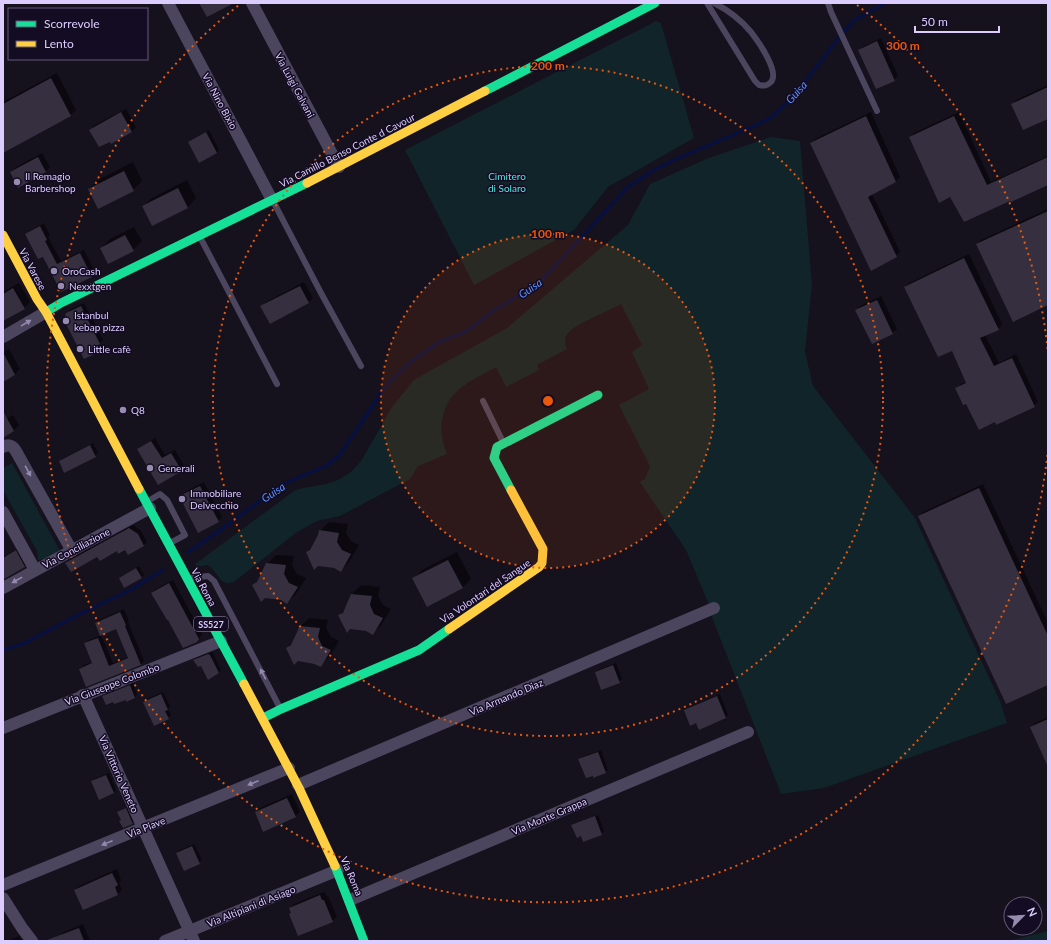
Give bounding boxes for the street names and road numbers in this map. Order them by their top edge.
street label: Via Luigi Galvani [273,50,317,120]
street label: Via Nino Bixio [200,71,240,132]
street label: Via Camillo Benso Conte d Cavour [277,110,417,190]
street label: Via Varese [17,246,49,292]
street label: Via Conciliazione [40,525,112,571]
street label: Via Volontari del Sangue [437,556,533,626]
street label: Via Roma [189,566,219,608]
road number: SS527 [194,617,228,631]
street label: Via Giuseppe Colombo [63,660,161,708]
street label: Via Armando Diaz [467,676,545,718]
street label: Via Vittorio Veneto [97,734,142,815]
street label: Via Monte Grappa [510,795,588,837]
street label: Via Piave [125,814,167,840]
street label: Via Roma [338,855,366,897]
street label: Via Altipiani di Asiago [205,883,297,929]

